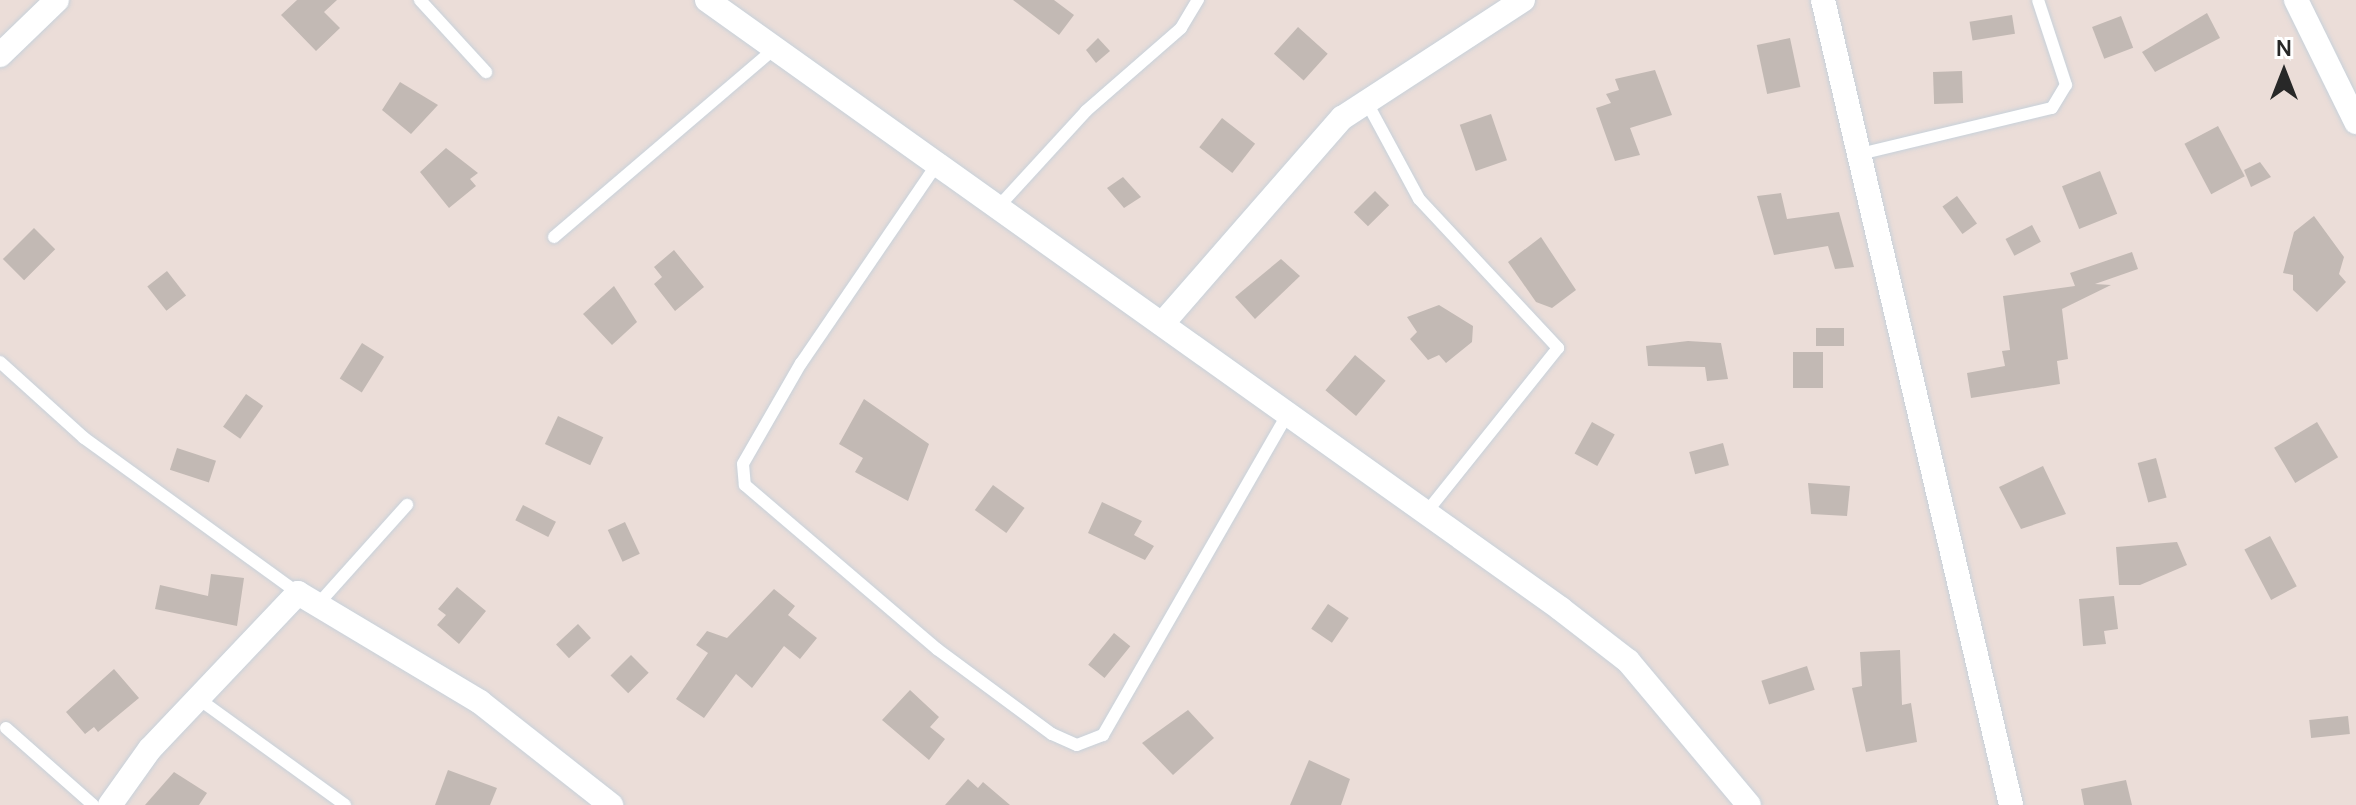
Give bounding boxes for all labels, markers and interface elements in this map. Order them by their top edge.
north arrow [2244,32,2324,112]
text: N [2276,33,2292,63]

